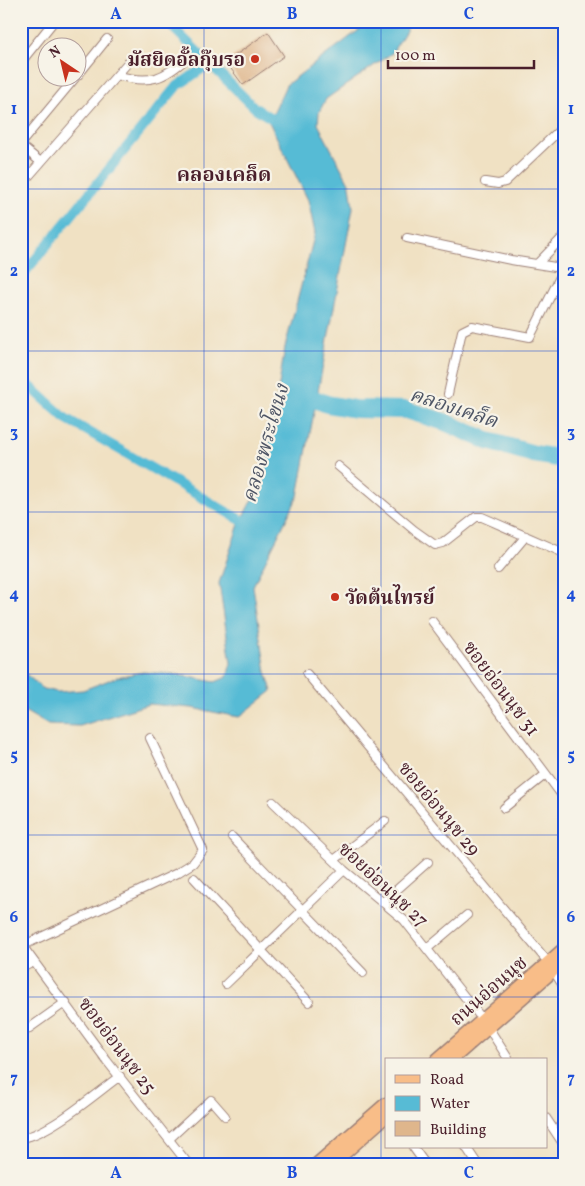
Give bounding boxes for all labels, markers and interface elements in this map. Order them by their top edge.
text: A [110,4,122,26]
text: B [287,4,298,26]
text: C [464,4,474,26]
north arrow [38,38,88,88]
scale bar [388,38,534,70]
text: N [46,42,65,63]
place label: มัสยิดอั้ลกุ๊บรอ [127,45,245,74]
text: 100 m [395,46,435,67]
marker: มัสยิดอั้ลกุ๊บรอ [249,53,261,65]
text: 1 [11,99,17,121]
text: 1 [568,99,574,121]
district label: คลองเคล็ด [177,162,271,190]
text: 2 [10,261,18,283]
text: 2 [567,261,575,283]
water label: คลองพระโขนง [235,379,298,506]
water label: คลองเคล็ด [406,382,502,437]
text: 3 [10,422,18,444]
text: 3 [567,422,575,444]
text: 4 [9,584,19,606]
place label: วัดต้นไทรย์ [345,584,436,612]
text: 4 [566,584,576,606]
marker: วัดต้นไทรย์ [329,591,341,603]
street label: ซอยอ่อนนุช 31 [456,636,545,742]
text: 5 [10,745,18,767]
text: 5 [567,745,575,767]
street label: ซอยอ่อนนุช 29 [391,757,486,862]
street label: ซอยอ่อนนุช 27 [332,837,434,934]
text: 6 [10,907,19,929]
text: 6 [567,907,576,929]
street label: ถนนอ่อนนุช [445,951,534,1032]
street label: ซอยอ่อนนุช 25 [71,992,161,1100]
legend [385,1058,548,1148]
text: 7 [10,1068,18,1090]
text: 7 [567,1068,575,1090]
text: Road [430,1070,464,1091]
text: Water [430,1094,470,1115]
text: Building [430,1120,487,1141]
text: A [110,1163,122,1185]
text: B [287,1163,298,1185]
text: C [464,1163,474,1185]

